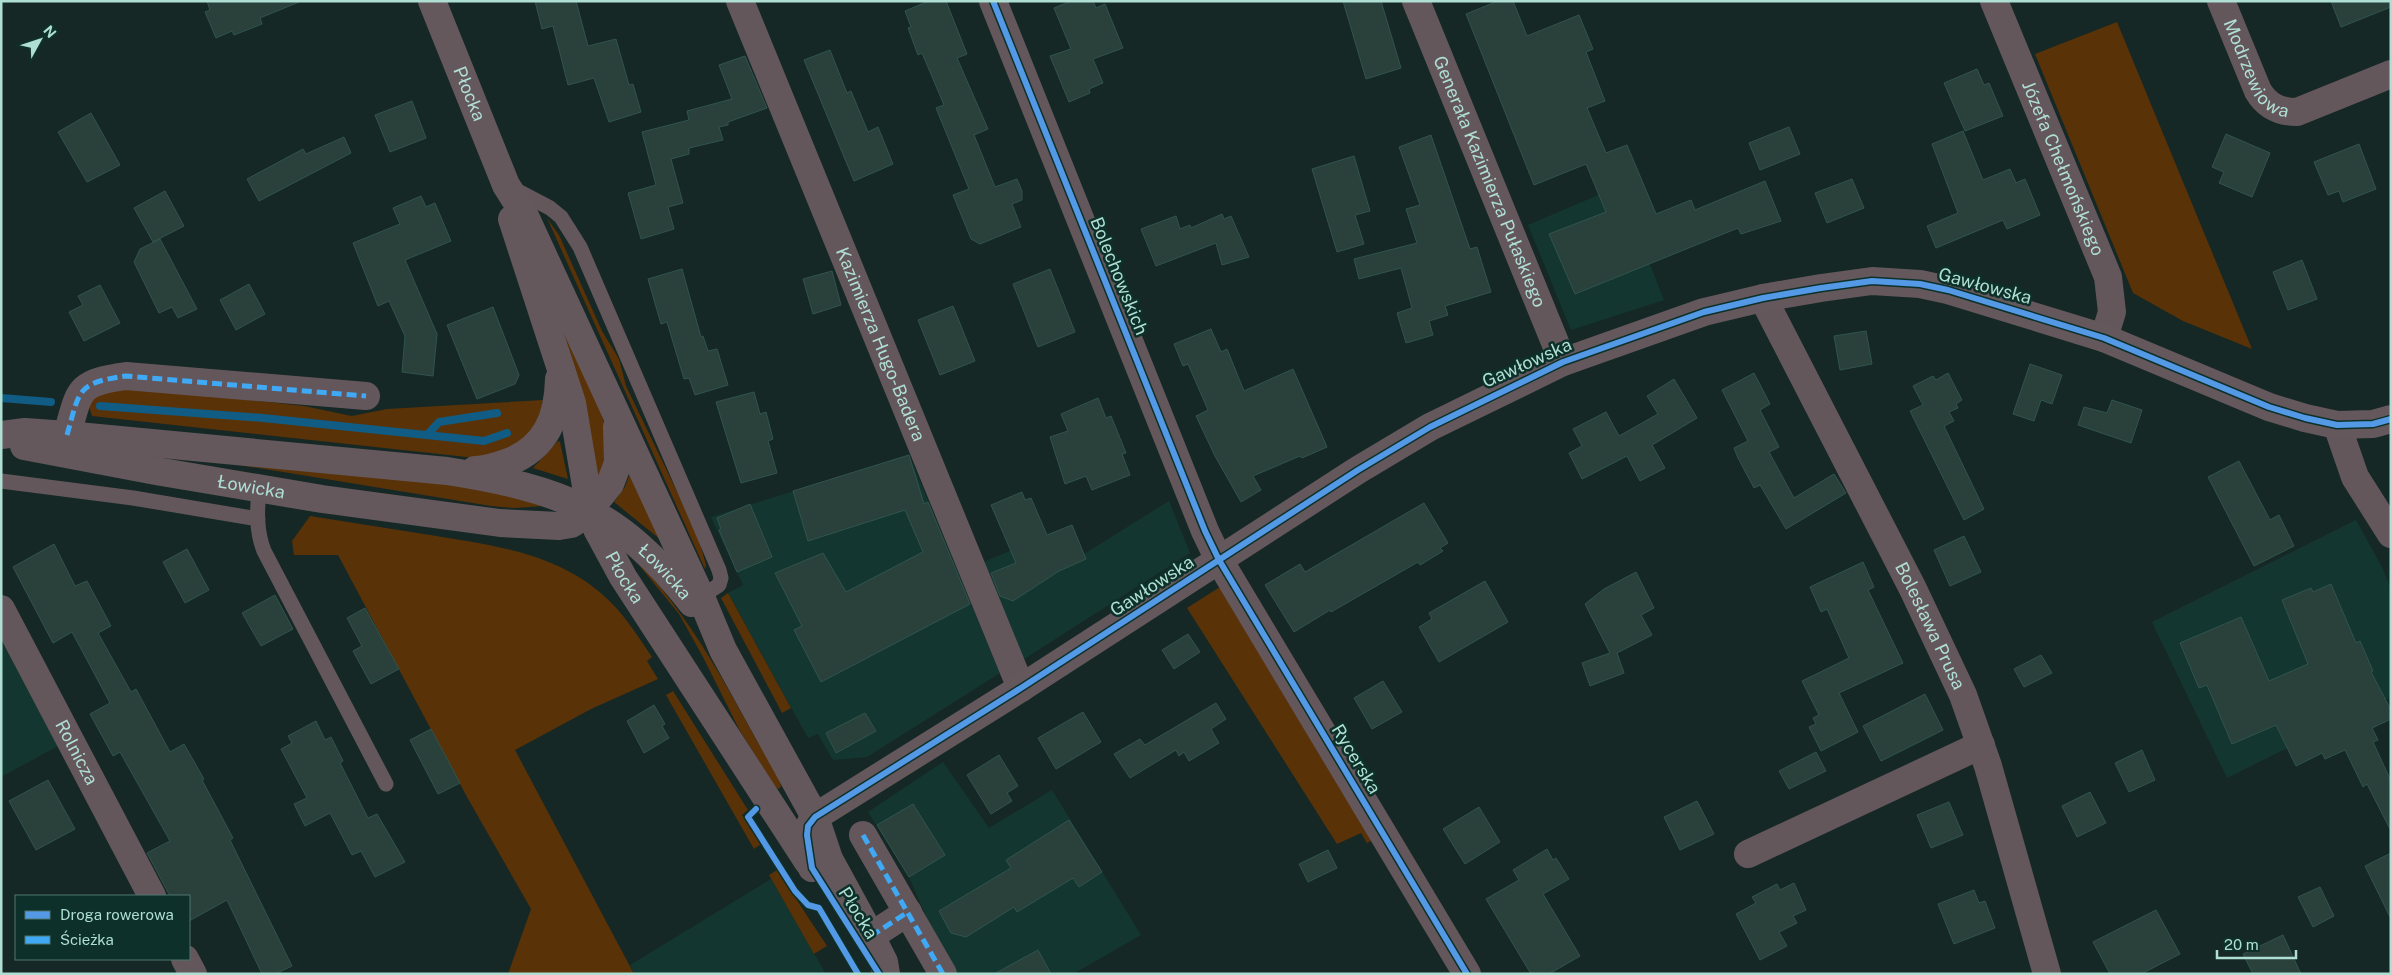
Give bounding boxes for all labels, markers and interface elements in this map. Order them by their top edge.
north arrow [15,15,65,65]
street label: Modrzewiowa [2220,16,2291,121]
text: N [40,22,60,41]
street label: Generała Kazimierza Pułaskiego [1429,53,1551,310]
street label: Płocka [449,63,490,124]
street label: Józefa Chełmońskiego [2018,78,2109,259]
street label: Bolechowskich [1086,214,1153,338]
street label: Kazimierza Hugo-Badera [832,244,930,444]
street label: Gawłowska [1936,263,2034,308]
street label: Gawłowska [1479,334,1575,392]
street label: Łowicka [216,471,287,503]
street label: Łowicka [634,539,696,604]
street label: Płocka [601,548,648,607]
street label: Gawłowska [1106,551,1198,620]
street label: Bolesława Prusa [1891,558,1970,693]
street label: Rolnicza [51,716,103,788]
street label: Rycerska [1327,720,1385,797]
street label: Płocka [834,883,882,942]
legend [15,895,190,960]
text: Droga rowerowa [60,906,174,923]
scale bar [2217,928,2296,960]
text: Ścieżka [60,930,114,948]
text: 20 m [2224,936,2259,953]

